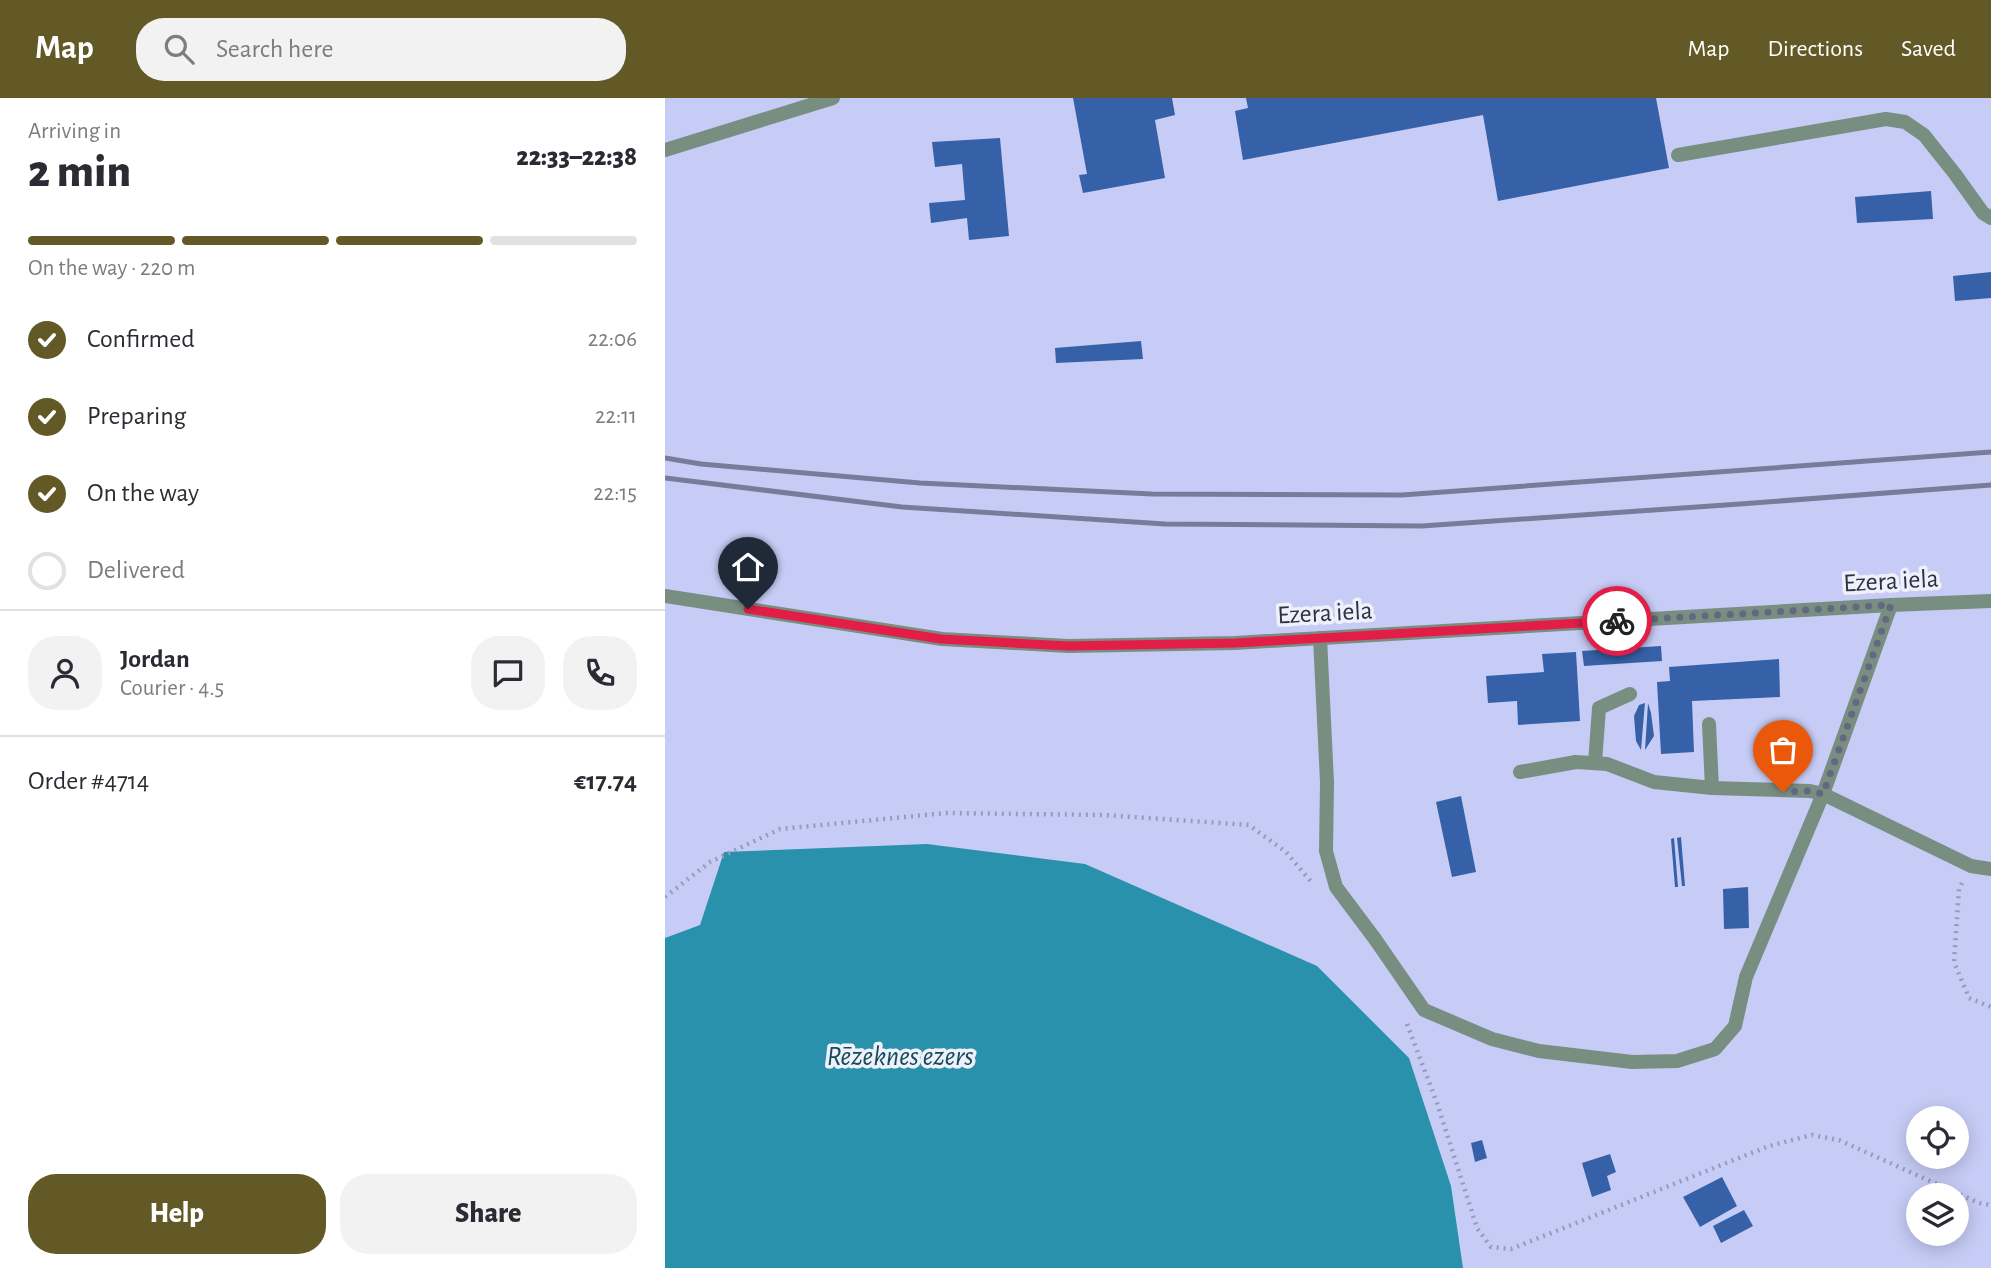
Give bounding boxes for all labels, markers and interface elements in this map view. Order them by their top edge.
search box [136,18,626,81]
icon: search [160,30,198,68]
text: Map [35,32,94,65]
text: Search here [216,36,334,62]
text: Map [1687,37,1729,61]
text: Directions [1767,37,1863,61]
text: Saved [1901,37,1956,61]
text: Arriving in [28,120,121,143]
text: 22:33–22:38 [516,144,637,170]
text: 2 min [28,149,131,195]
text: On the way · 220 m [28,257,195,280]
icon: check [28,321,66,359]
text: Confirmed [87,326,195,352]
text: 22:06 [588,328,637,351]
icon: check [28,398,66,436]
text: Preparing [87,403,186,429]
text: 22:11 [595,405,637,428]
icon: check [28,475,66,513]
text: On the way [87,480,199,506]
text: 22:15 [593,482,637,505]
pin [718,537,778,609]
icon: home [729,548,767,586]
text: Delivered [87,557,185,583]
street label: Ezera iela [1843,566,1939,596]
courier [1582,586,1652,656]
street label: Ezera iela [1277,598,1373,628]
icon: bike [1598,602,1636,640]
button: person [28,636,102,710]
button: chat [471,636,545,710]
button: phone [563,636,637,710]
text: Jordan [120,646,190,672]
text: Courier · 4.5 [120,677,224,700]
pin [1753,720,1813,792]
icon: bag [1764,731,1802,769]
text: Order #4714 [28,768,149,794]
text: €17.74 [574,768,637,794]
water label: Rēzeknes ezers [827,1043,973,1071]
map controls [1906,1106,1969,1246]
button: locate [1906,1106,1969,1169]
button: Help [28,1174,326,1254]
button: Share [340,1174,637,1254]
button: layers [1906,1183,1969,1246]

